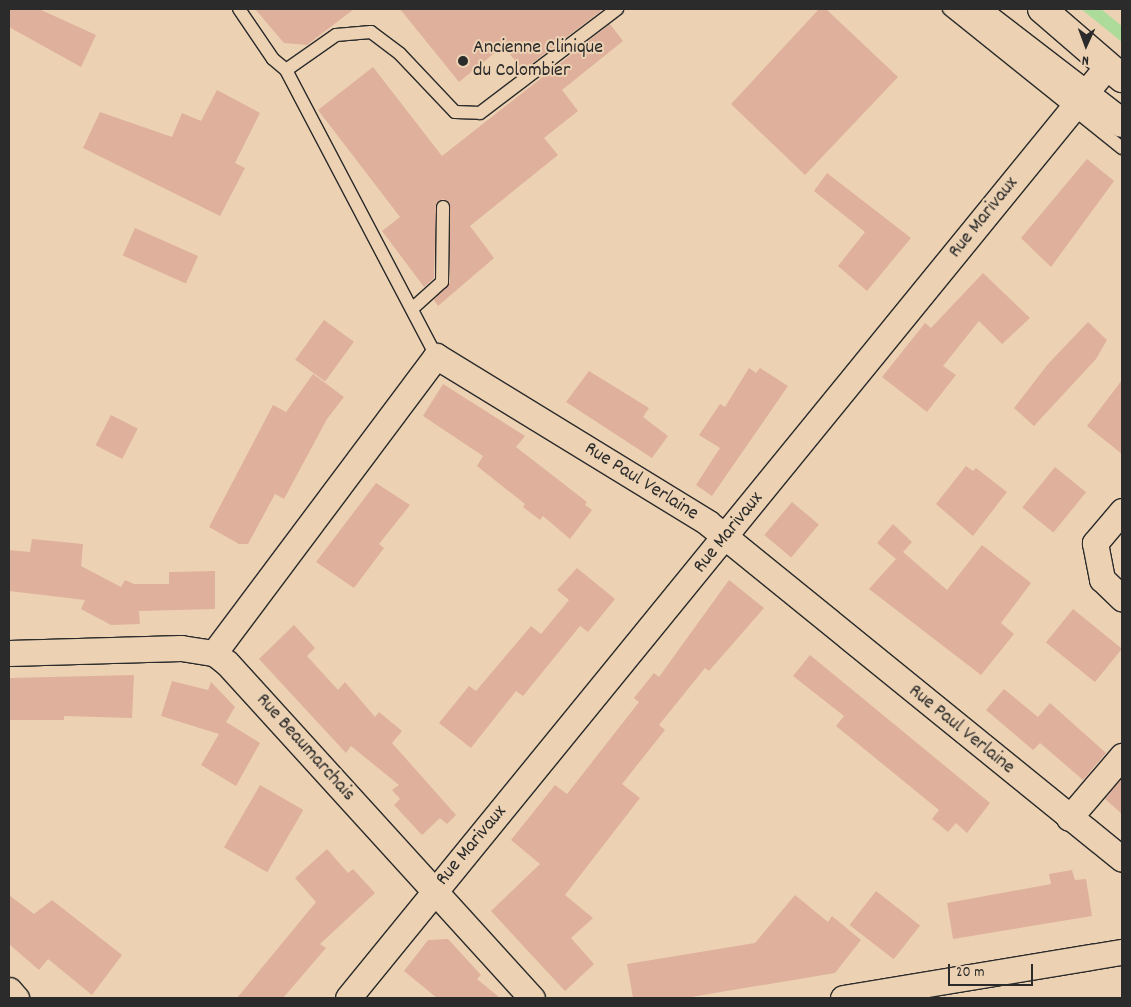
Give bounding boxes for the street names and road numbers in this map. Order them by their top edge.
street label: Rue Marivaux [944,172,1024,264]
street label: Rue Paul Verlaine [580,437,702,527]
street label: Rue Marivaux [689,487,769,579]
street label: Rue Paul Verlaine [903,680,1019,780]
street label: Rue Beaumarchais [250,689,360,807]
street label: Rue Marivaux [431,801,513,891]

